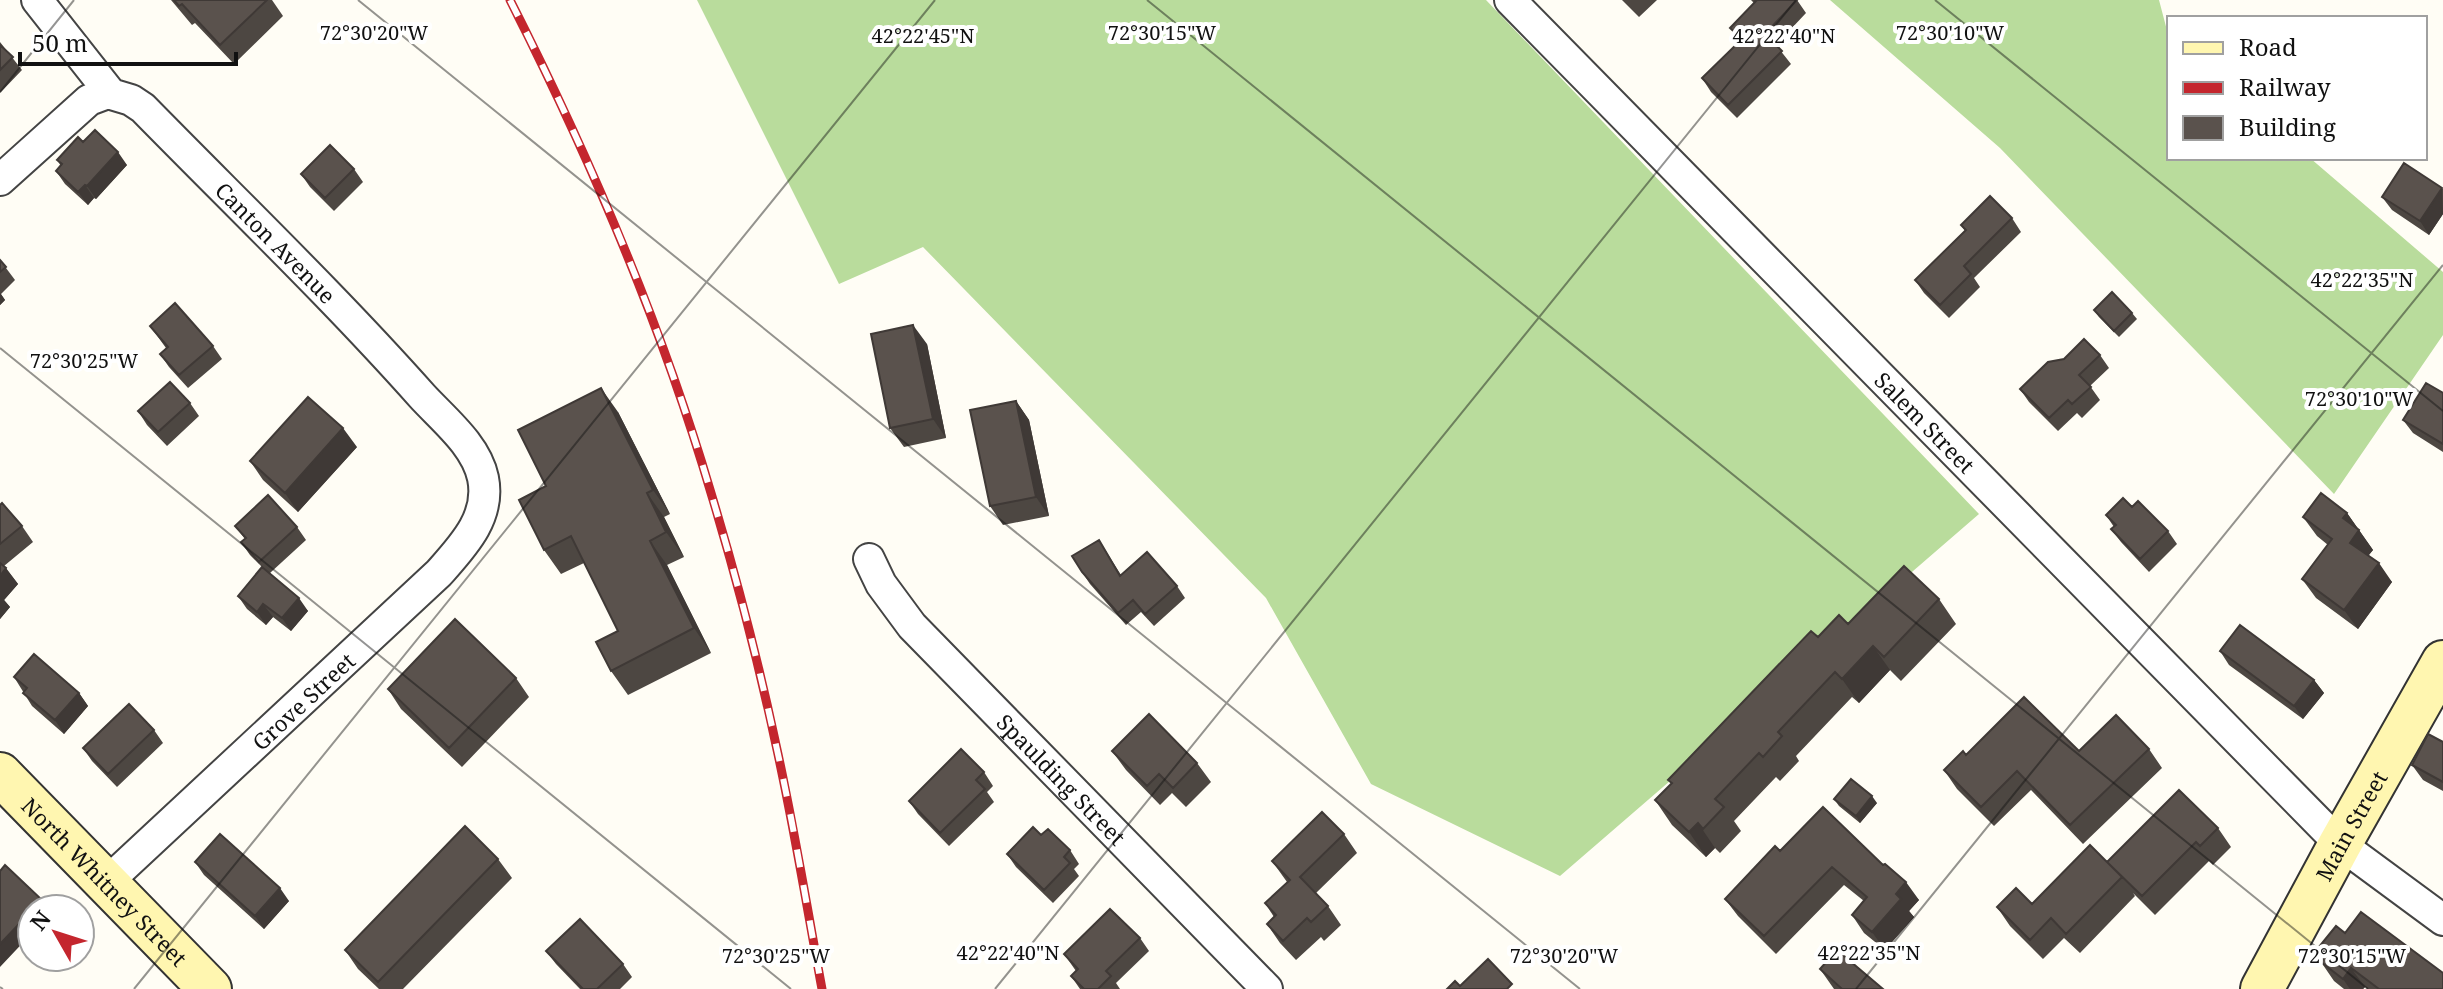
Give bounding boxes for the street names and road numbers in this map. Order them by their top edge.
street label: Canton Avenue [209,175,343,310]
street label: Salem Street [1869,365,1982,479]
street label: Grove Street [245,645,361,756]
street label: Spaulding Street [991,707,1133,851]
street label: Main Street [2308,765,2394,886]
street label: North Whitney Street [18,791,192,971]

